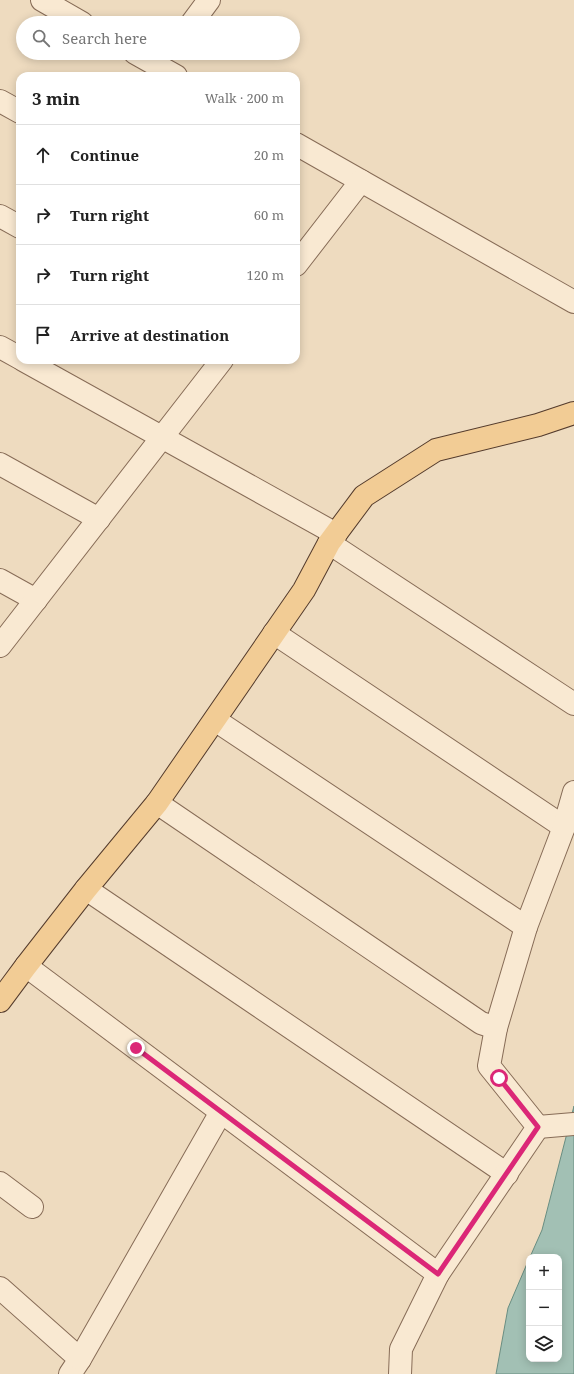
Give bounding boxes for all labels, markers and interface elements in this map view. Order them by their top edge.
search box [16,16,300,60]
icon: search [30,27,52,49]
text: Search here [62,28,147,48]
text: 3 min [32,87,80,110]
text: Walk · 200 m [205,89,284,107]
icon: ahead [32,144,54,166]
text: Continue [70,145,139,165]
text: 20 m [254,146,284,164]
icon: right [32,204,54,226]
text: Turn right [70,205,149,225]
text: 60 m [254,206,284,224]
icon: right [32,264,54,286]
text: Turn right [70,265,149,285]
text: 120 m [247,266,284,284]
icon: arrive [32,324,54,346]
text: Arrive at destination [70,325,229,345]
route end [127,1039,145,1057]
route start [490,1069,508,1087]
map controls [526,1254,562,1362]
button: + [526,1254,562,1290]
button: − [526,1290,562,1326]
button: layers [526,1326,562,1362]

